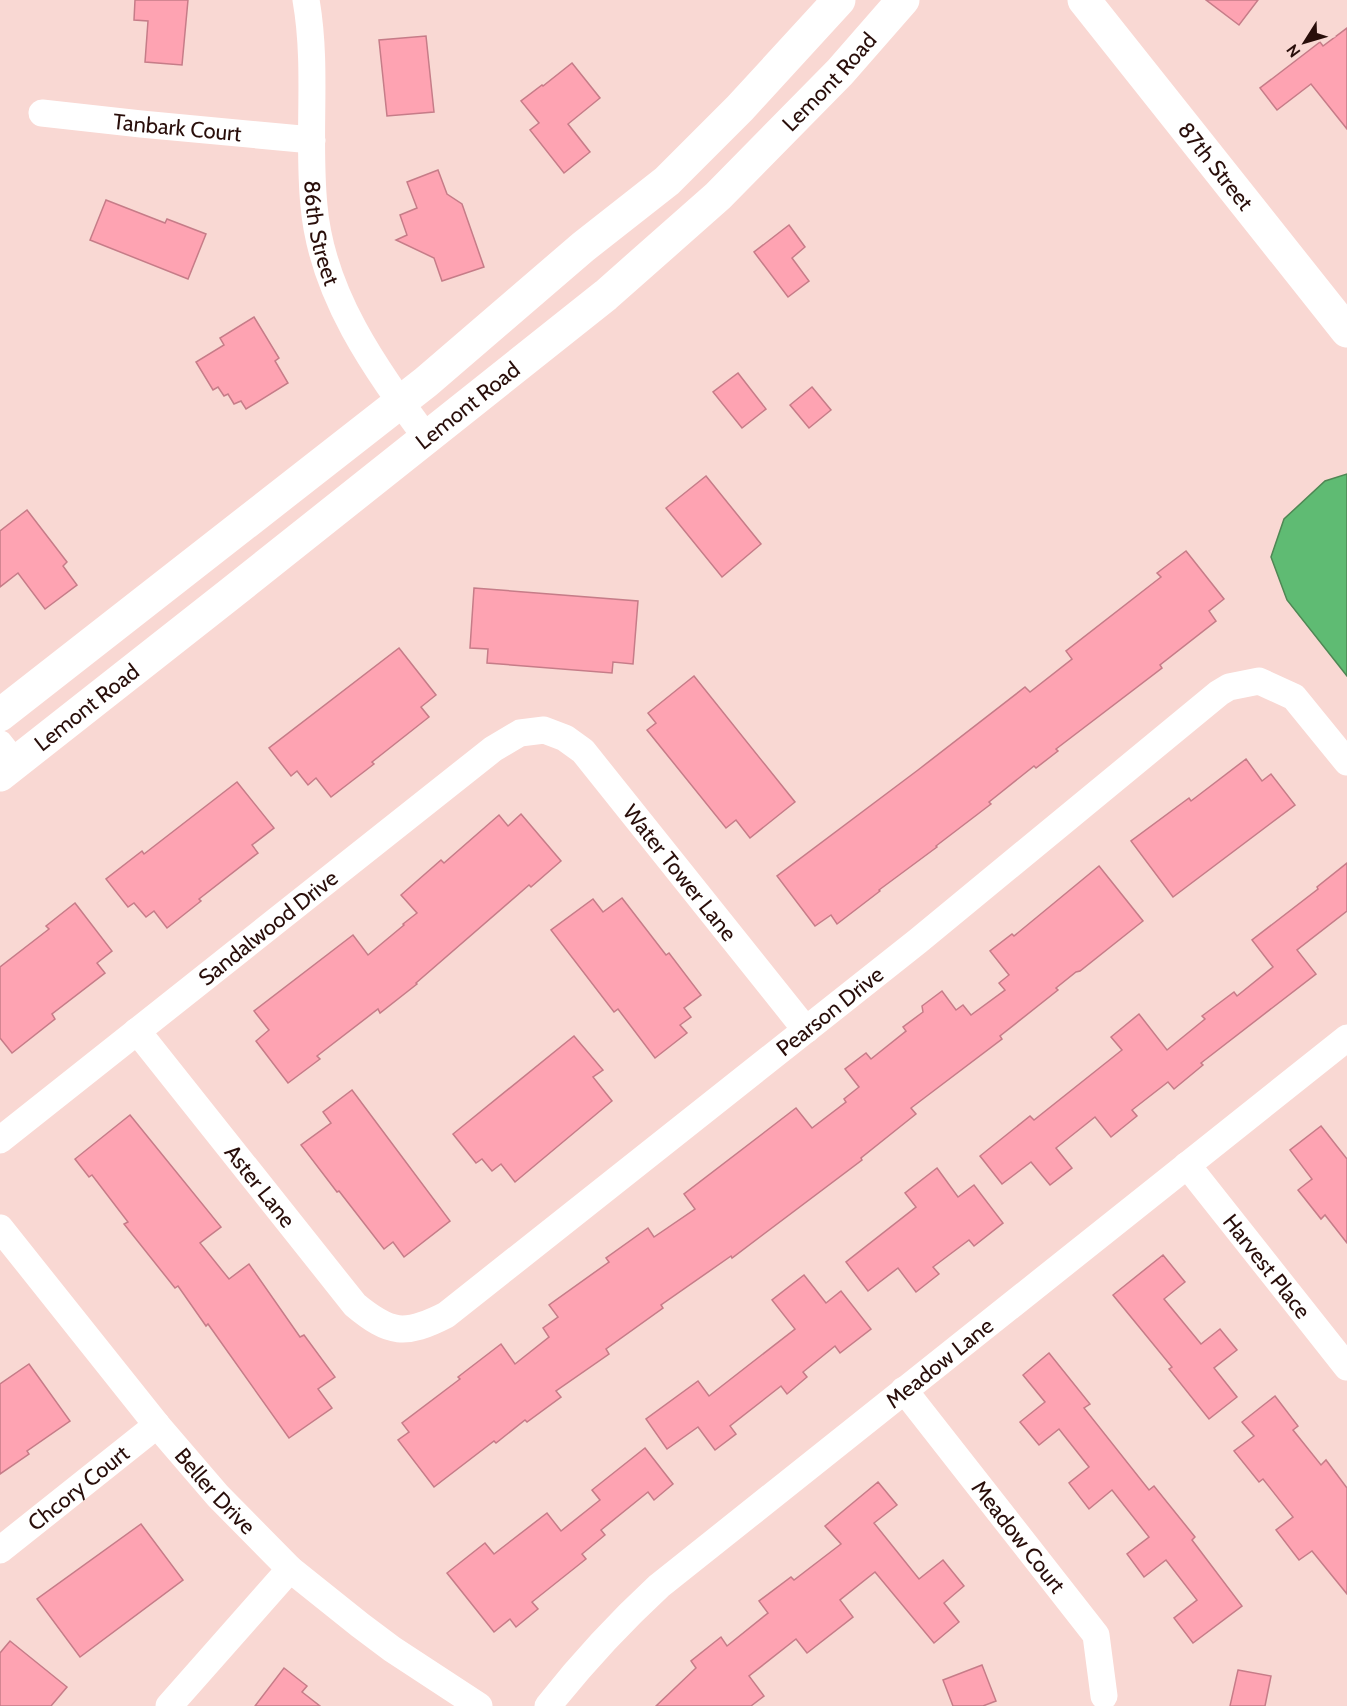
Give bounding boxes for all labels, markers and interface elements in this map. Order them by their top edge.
north arrow [1275,12,1335,72]
street label: Lemont Road [776,27,882,137]
text: N [1282,40,1304,61]
street label: Tanbark Court [112,107,243,147]
street label: 87th Street [1173,116,1260,216]
street label: 86th Street [299,180,346,290]
street label: Lemont Road [410,356,525,455]
street label: Lemont Road [29,657,144,756]
street label: Water Tower Lane [617,799,743,946]
street label: Sandalwood Drive [193,864,343,991]
street label: Pearson Drive [771,960,889,1062]
street label: Aster Lane [219,1139,301,1233]
street label: Harvest Place [1218,1209,1317,1324]
street label: Meadow Lane [880,1312,998,1414]
street label: Chcory Court [22,1439,135,1536]
street label: Beller Drive [169,1442,261,1540]
street label: Meadow Court [966,1475,1072,1599]

